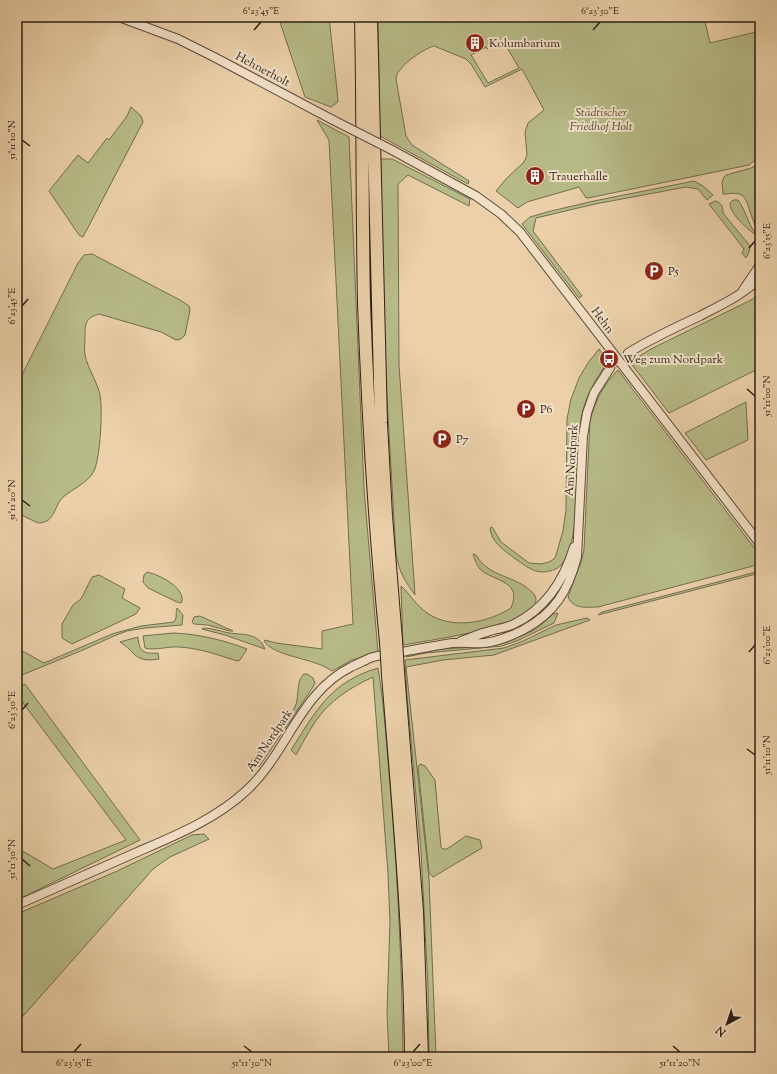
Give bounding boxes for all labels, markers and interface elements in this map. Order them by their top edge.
text: 6°23'45"E [243,4,279,19]
text: 6°23'30"E [581,4,619,19]
building icon: Kolumbarium [464,32,486,54]
place label: Kolumbarium [489,35,560,53]
street label: Hehnerholt [232,48,293,92]
park label: Städtischer Friedhof Holt [569,104,633,136]
text: 51°11'10"N [5,120,20,161]
building icon: Trauerhalle [524,165,546,187]
place label: Trauerhalle [549,168,608,186]
text: 6°23'15"E [760,223,775,259]
parking icon: P5 [643,260,665,282]
place label: P5 [668,263,679,281]
text: 6°23'45"E [5,288,20,324]
street label: Hehn [586,304,618,338]
bus stop icon: Weg zum Nordpark [598,348,620,370]
place label: Weg zum Nordpark [623,351,724,369]
text: 51°11'00"N [760,376,775,417]
parking icon: P6 [515,398,537,420]
place label: P6 [540,401,553,419]
street label: Am Nordpark [560,423,584,497]
parking icon: P7 [431,428,453,450]
place label: P7 [456,431,469,449]
text: 51°11'20"N [5,480,20,521]
text: 6°23'00"E [760,626,775,664]
text: 6°23'30"E [5,691,20,729]
street label: Am Nordpark [242,705,298,776]
text: 51°11'10"N [760,735,775,776]
text: 51°11'30"N [5,839,20,880]
north arrow [707,1004,747,1044]
text: N [713,1022,730,1040]
text: 6°23'15"E [56,1056,92,1071]
text: 51°11'30"N [231,1056,272,1071]
text: 6°23'00"E [394,1056,432,1071]
text: 51°11'20"N [659,1056,700,1071]

